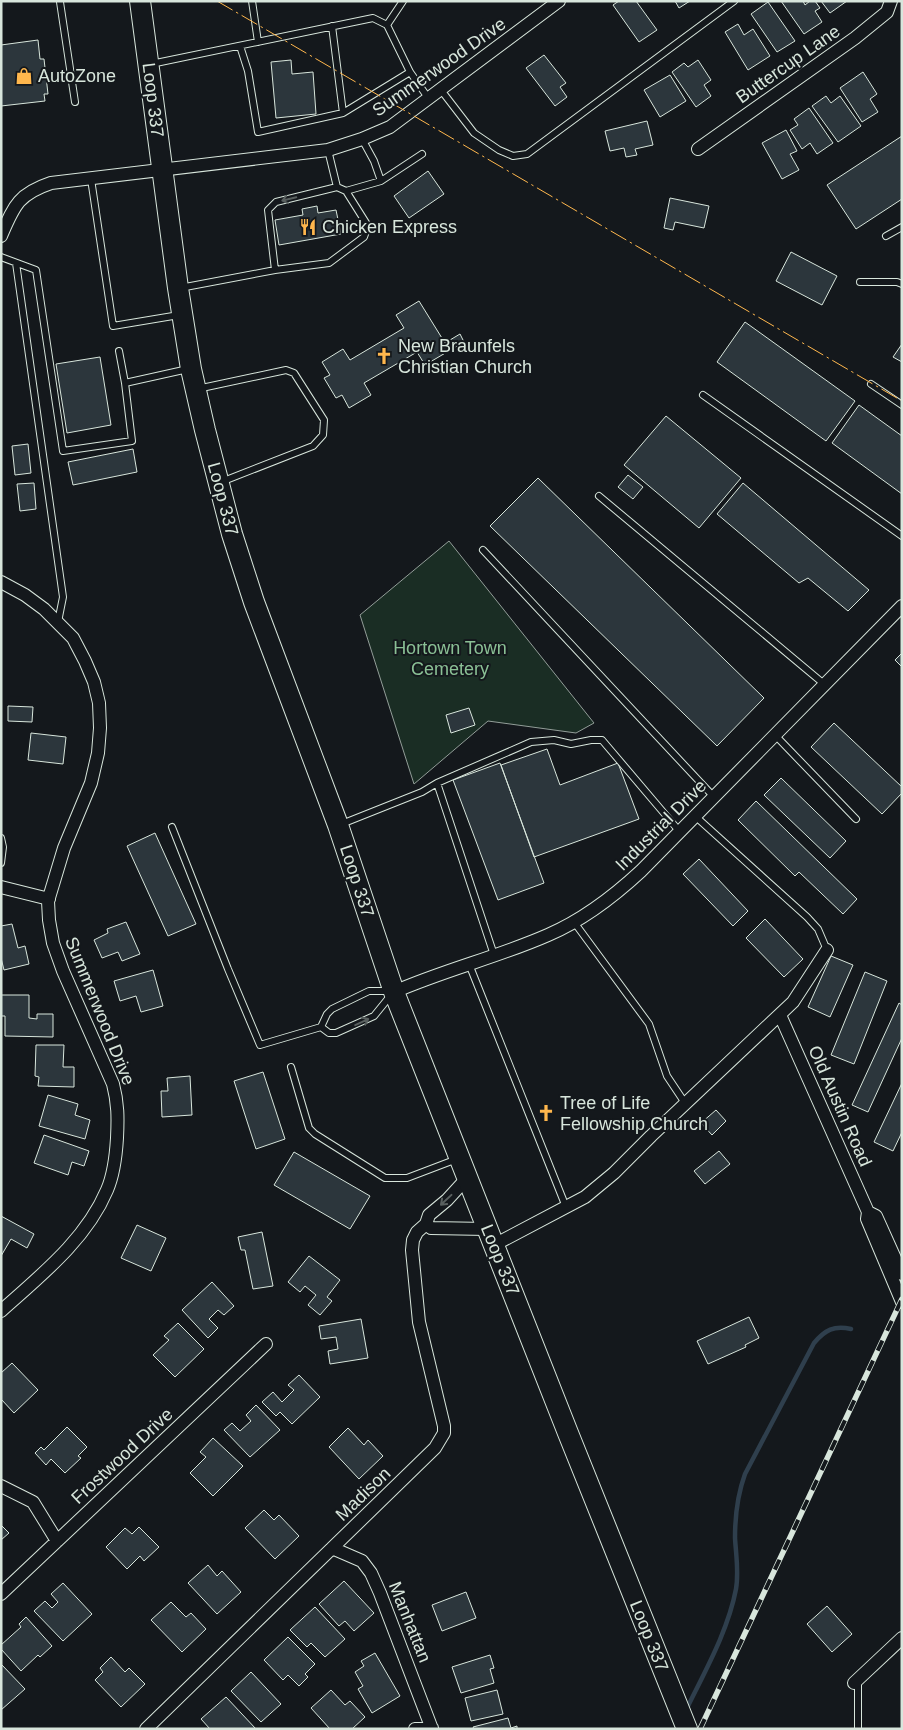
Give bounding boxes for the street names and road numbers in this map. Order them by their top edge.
street label: Summerwood Drive [369,13,509,121]
street label: Buttercup Lane [732,21,844,107]
street label: Loop 337 [138,62,168,138]
street label: Loop 337 [204,460,242,538]
street label: Industrial Drive [611,775,711,875]
street label: Loop 337 [336,842,378,920]
street label: Summerwood Drive [61,934,139,1088]
street label: Old Austin Road [804,1043,876,1169]
street label: Loop 337 [477,1221,523,1299]
street label: Frostwood Drive [67,1404,177,1508]
street label: Madison [332,1463,394,1525]
street label: Manhattan [385,1579,435,1665]
street label: Loop 337 [626,1597,672,1675]

